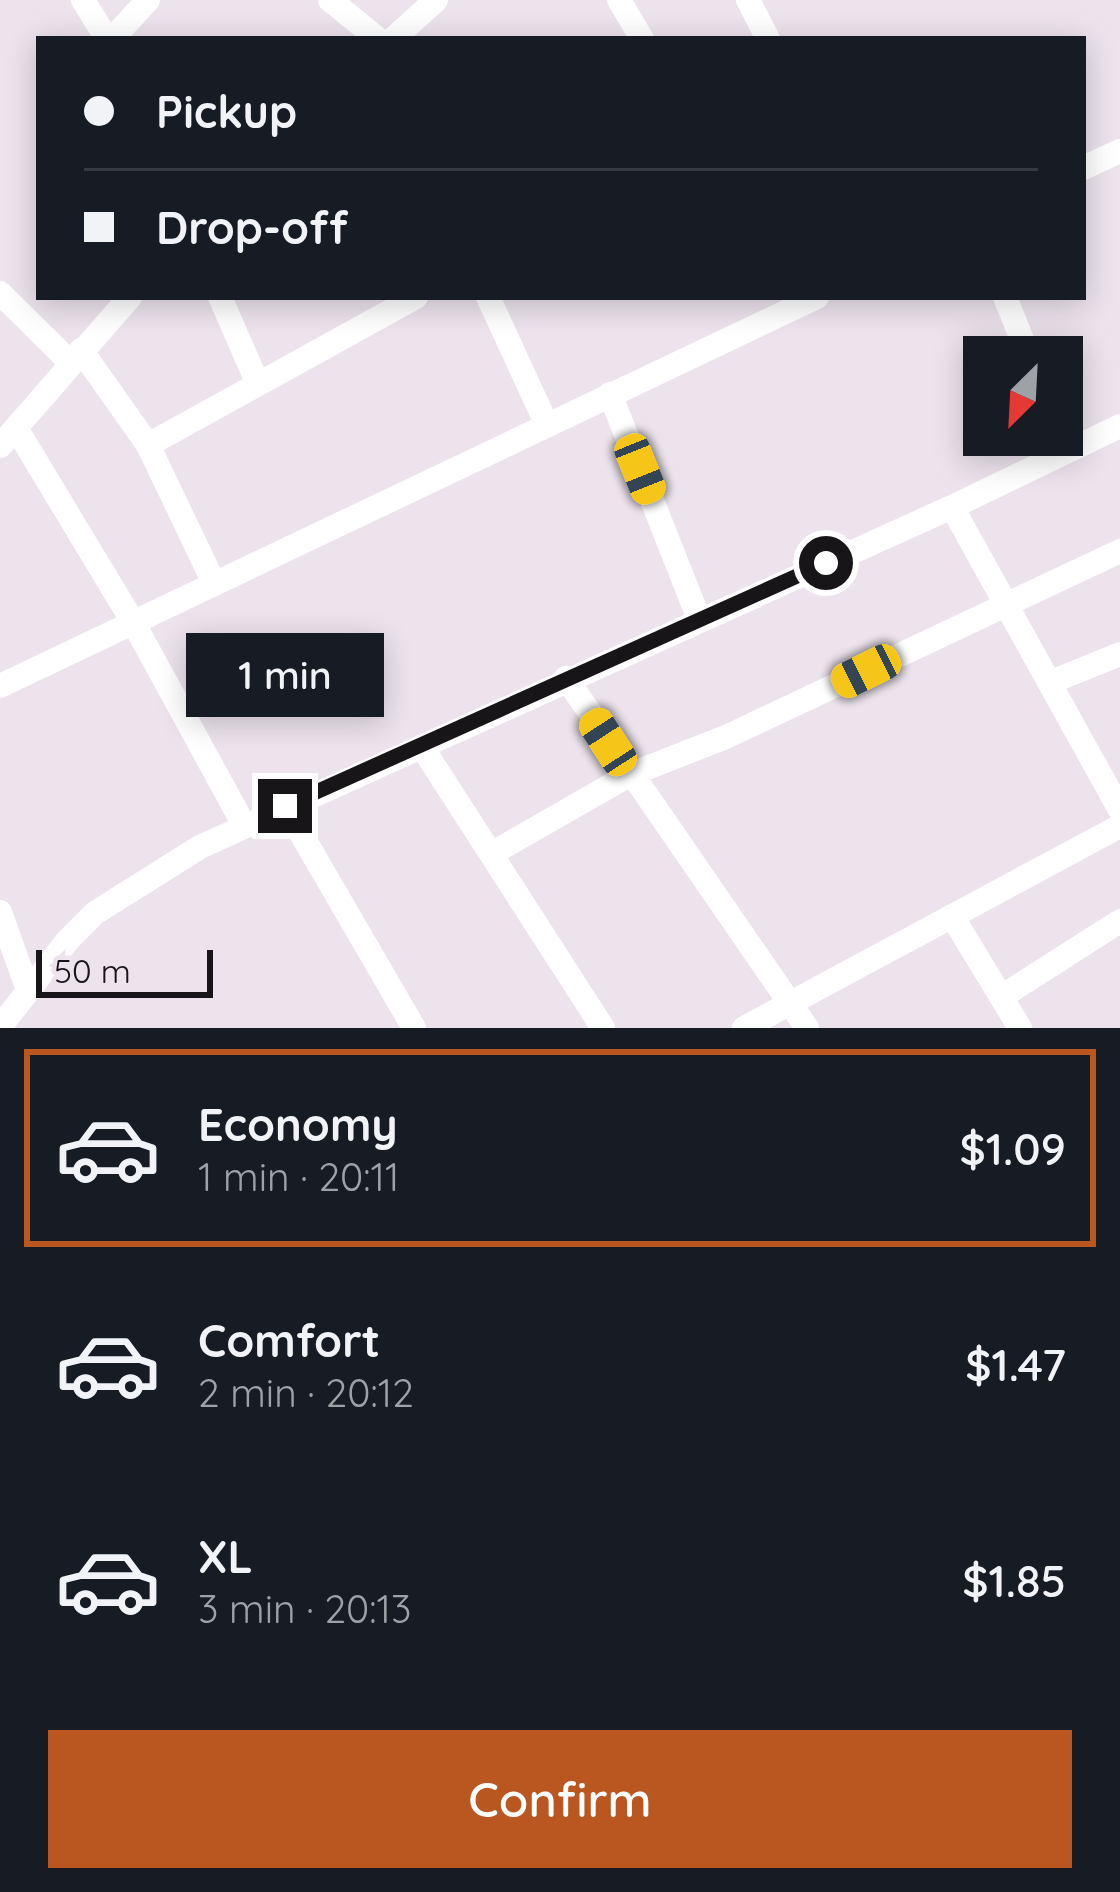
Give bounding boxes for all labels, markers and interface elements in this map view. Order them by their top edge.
text: Pickup [156,83,297,139]
text: Drop-off [156,199,348,255]
north arrow [963,336,1083,456]
map controls [963,336,1083,456]
car [610,429,670,509]
route start [799,536,853,590]
callout: 1 min [186,632,384,716]
car [826,639,906,703]
text: 1 min [238,650,332,699]
car [573,702,643,782]
route end [258,779,312,833]
scale bar [36,944,213,997]
text: 50 m [54,950,131,991]
icon: car [54,1094,162,1202]
text: Economy [198,1096,398,1152]
text: $1.09 [959,1120,1066,1176]
text: 1 min · 20:11 [198,1152,399,1201]
icon: car [54,1310,162,1418]
text: Comfort [198,1312,380,1368]
text: $1.47 [965,1336,1066,1392]
text: 2 min · 20:12 [198,1368,414,1417]
icon: car [54,1526,162,1634]
text: XL [198,1528,253,1584]
text: $1.85 [962,1552,1066,1608]
text: 3 min · 20:13 [198,1584,411,1633]
button: Confirm [48,1730,1072,1868]

